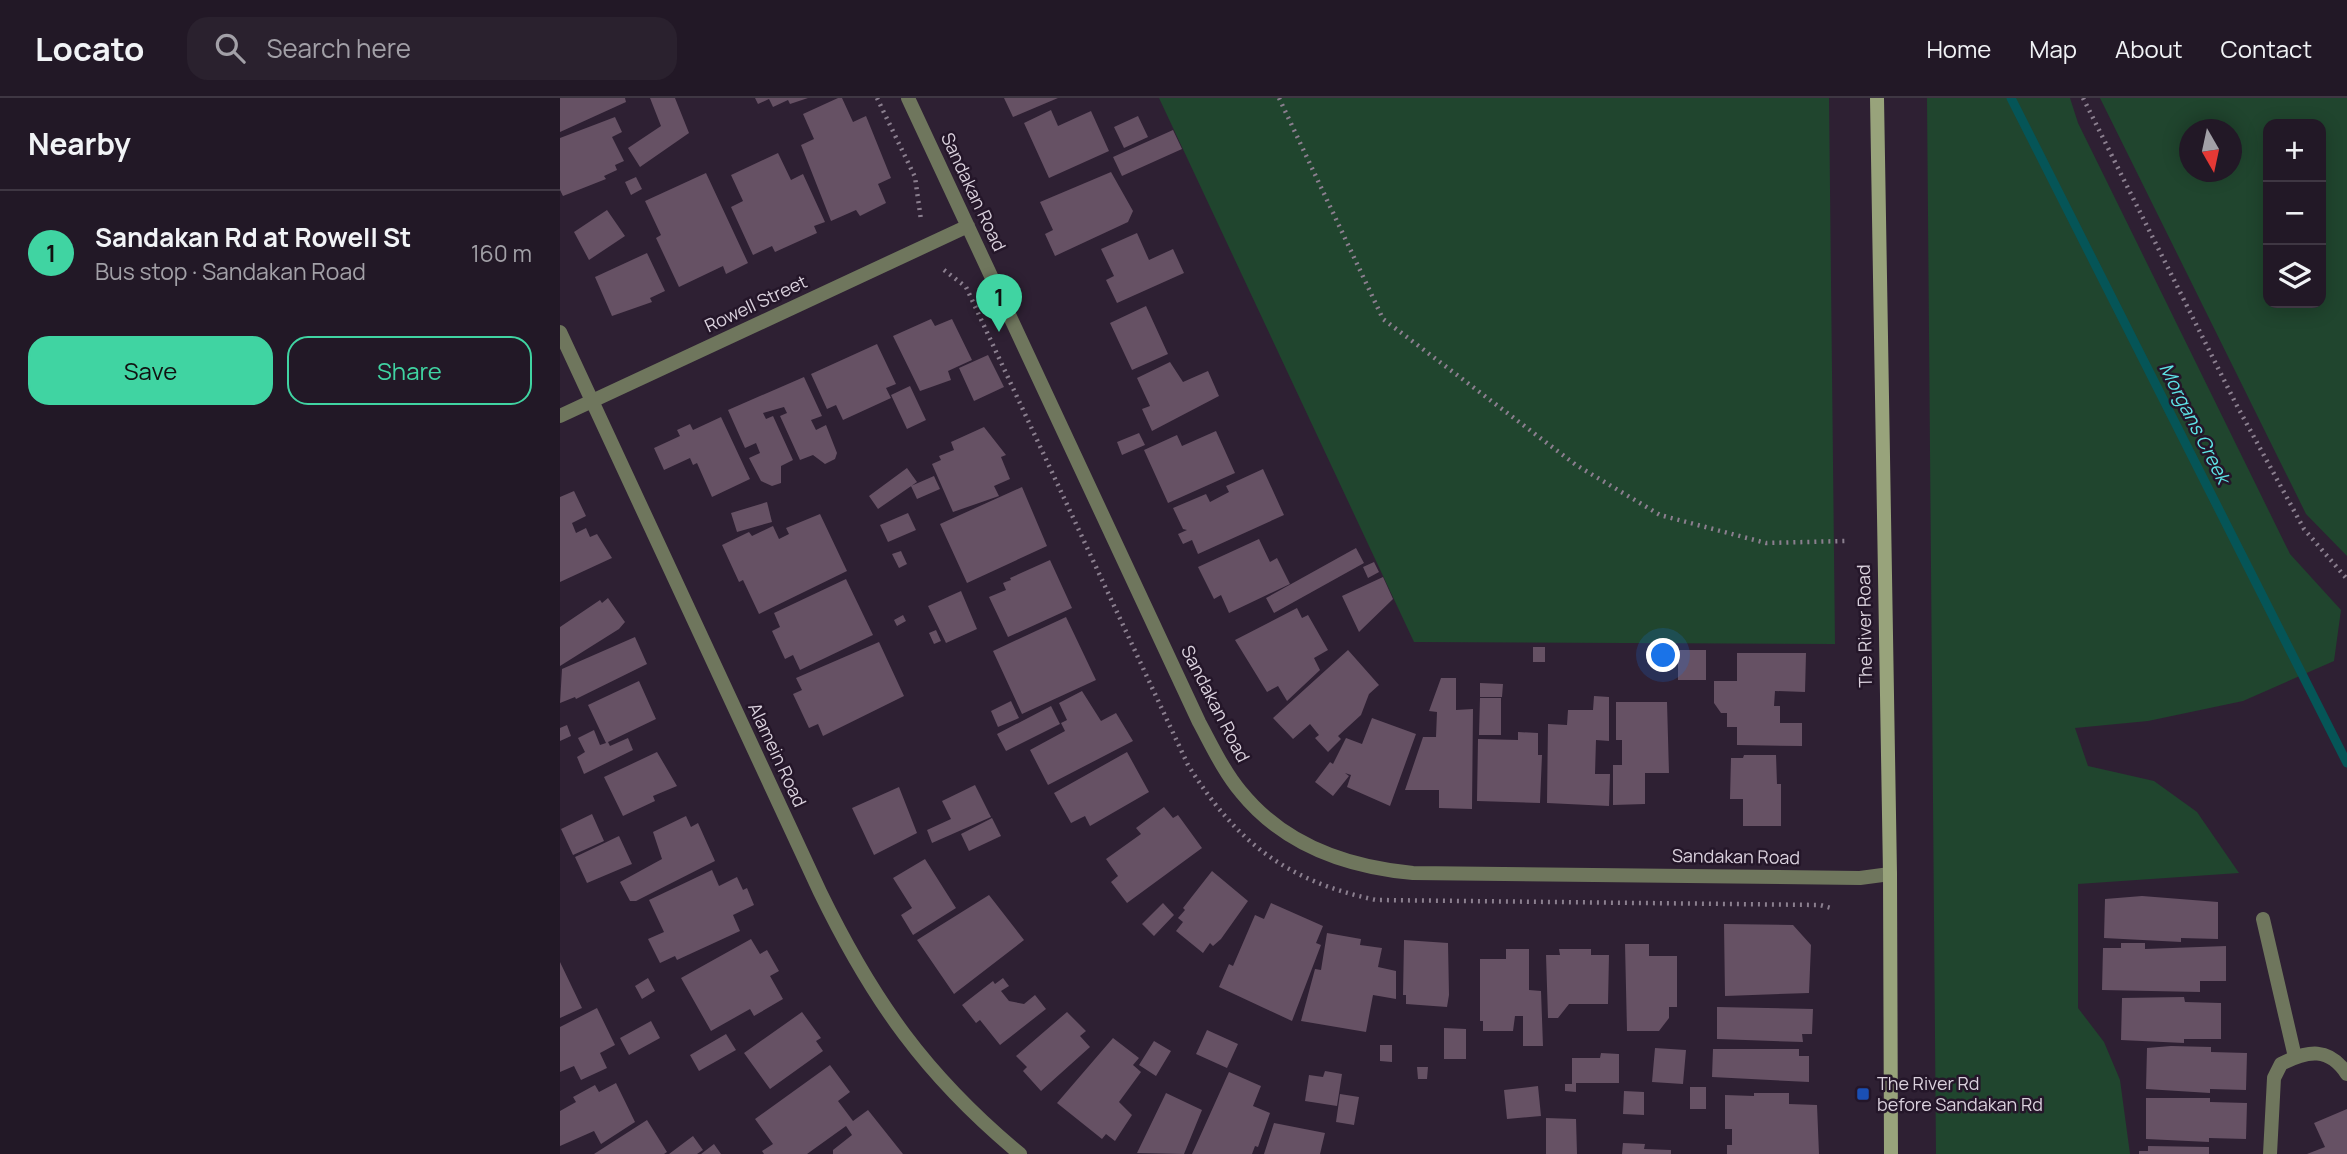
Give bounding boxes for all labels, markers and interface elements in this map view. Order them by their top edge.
search box [187,17,677,80]
text: Locato [35,26,145,71]
icon: search [211,29,249,67]
text: Search here [267,30,411,66]
text: Home [1926,32,1991,65]
text: Map [2029,32,2077,65]
text: About [2115,32,2183,65]
text: Contact [2221,32,2312,65]
north arrow [2179,119,2242,182]
map controls [2263,119,2326,308]
button: + [2263,119,2326,182]
text: Nearby [28,123,131,164]
street label: Sandakan Road [936,128,1012,255]
button: − [2263,182,2326,245]
text: Sandakan Rd at Rowell St [95,219,411,255]
text: 1 [46,237,56,269]
text: 160 m [471,237,532,269]
button: layers [2263,245,2326,308]
text: Bus stop · Sandakan Road [95,255,366,287]
street label: Rowell Street [700,269,811,337]
pin: 1 [976,274,1022,332]
button: Save [28,336,273,405]
button: Share [287,336,532,405]
water label: Morgans Creek [2153,358,2238,490]
street label: The River Road [1851,564,1877,688]
your location [1646,638,1680,672]
street label: Sandakan Road [1176,641,1256,766]
street label: Alamein Road [743,699,813,811]
street label: Sandakan Road [1672,843,1800,869]
place label: The River Rd before Sandakan Rd [1877,1071,2043,1116]
marker: The River Rd before Sandakan Rd [1855,1086,1871,1102]

